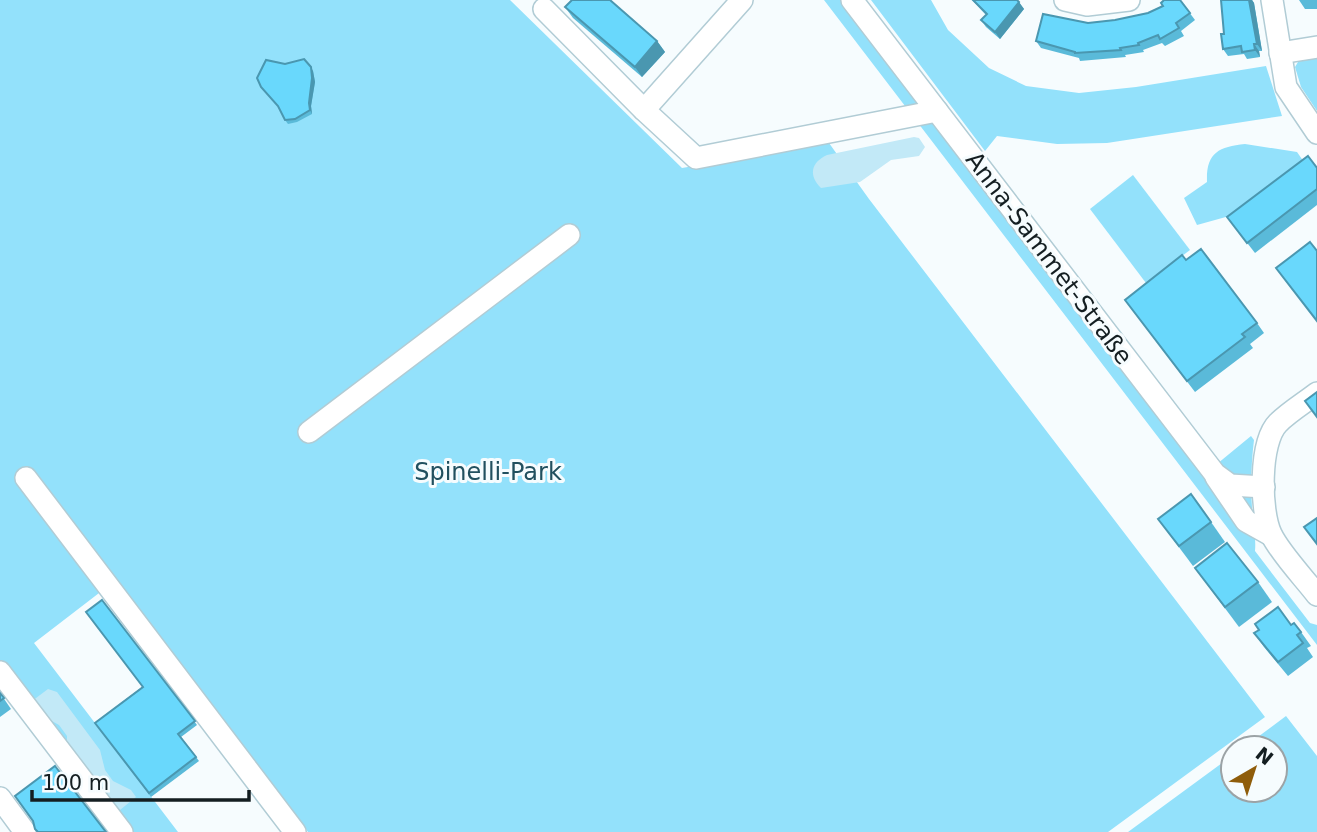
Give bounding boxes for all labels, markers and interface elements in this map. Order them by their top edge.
street label: Anna-Sammet-Straße [960,146,1138,370]
park label: Spinelli-Park [414,458,562,486]
north arrow [1219,734,1289,804]
text: N [1252,742,1278,769]
scale bar [32,758,248,802]
text: 100 m [42,771,109,795]

